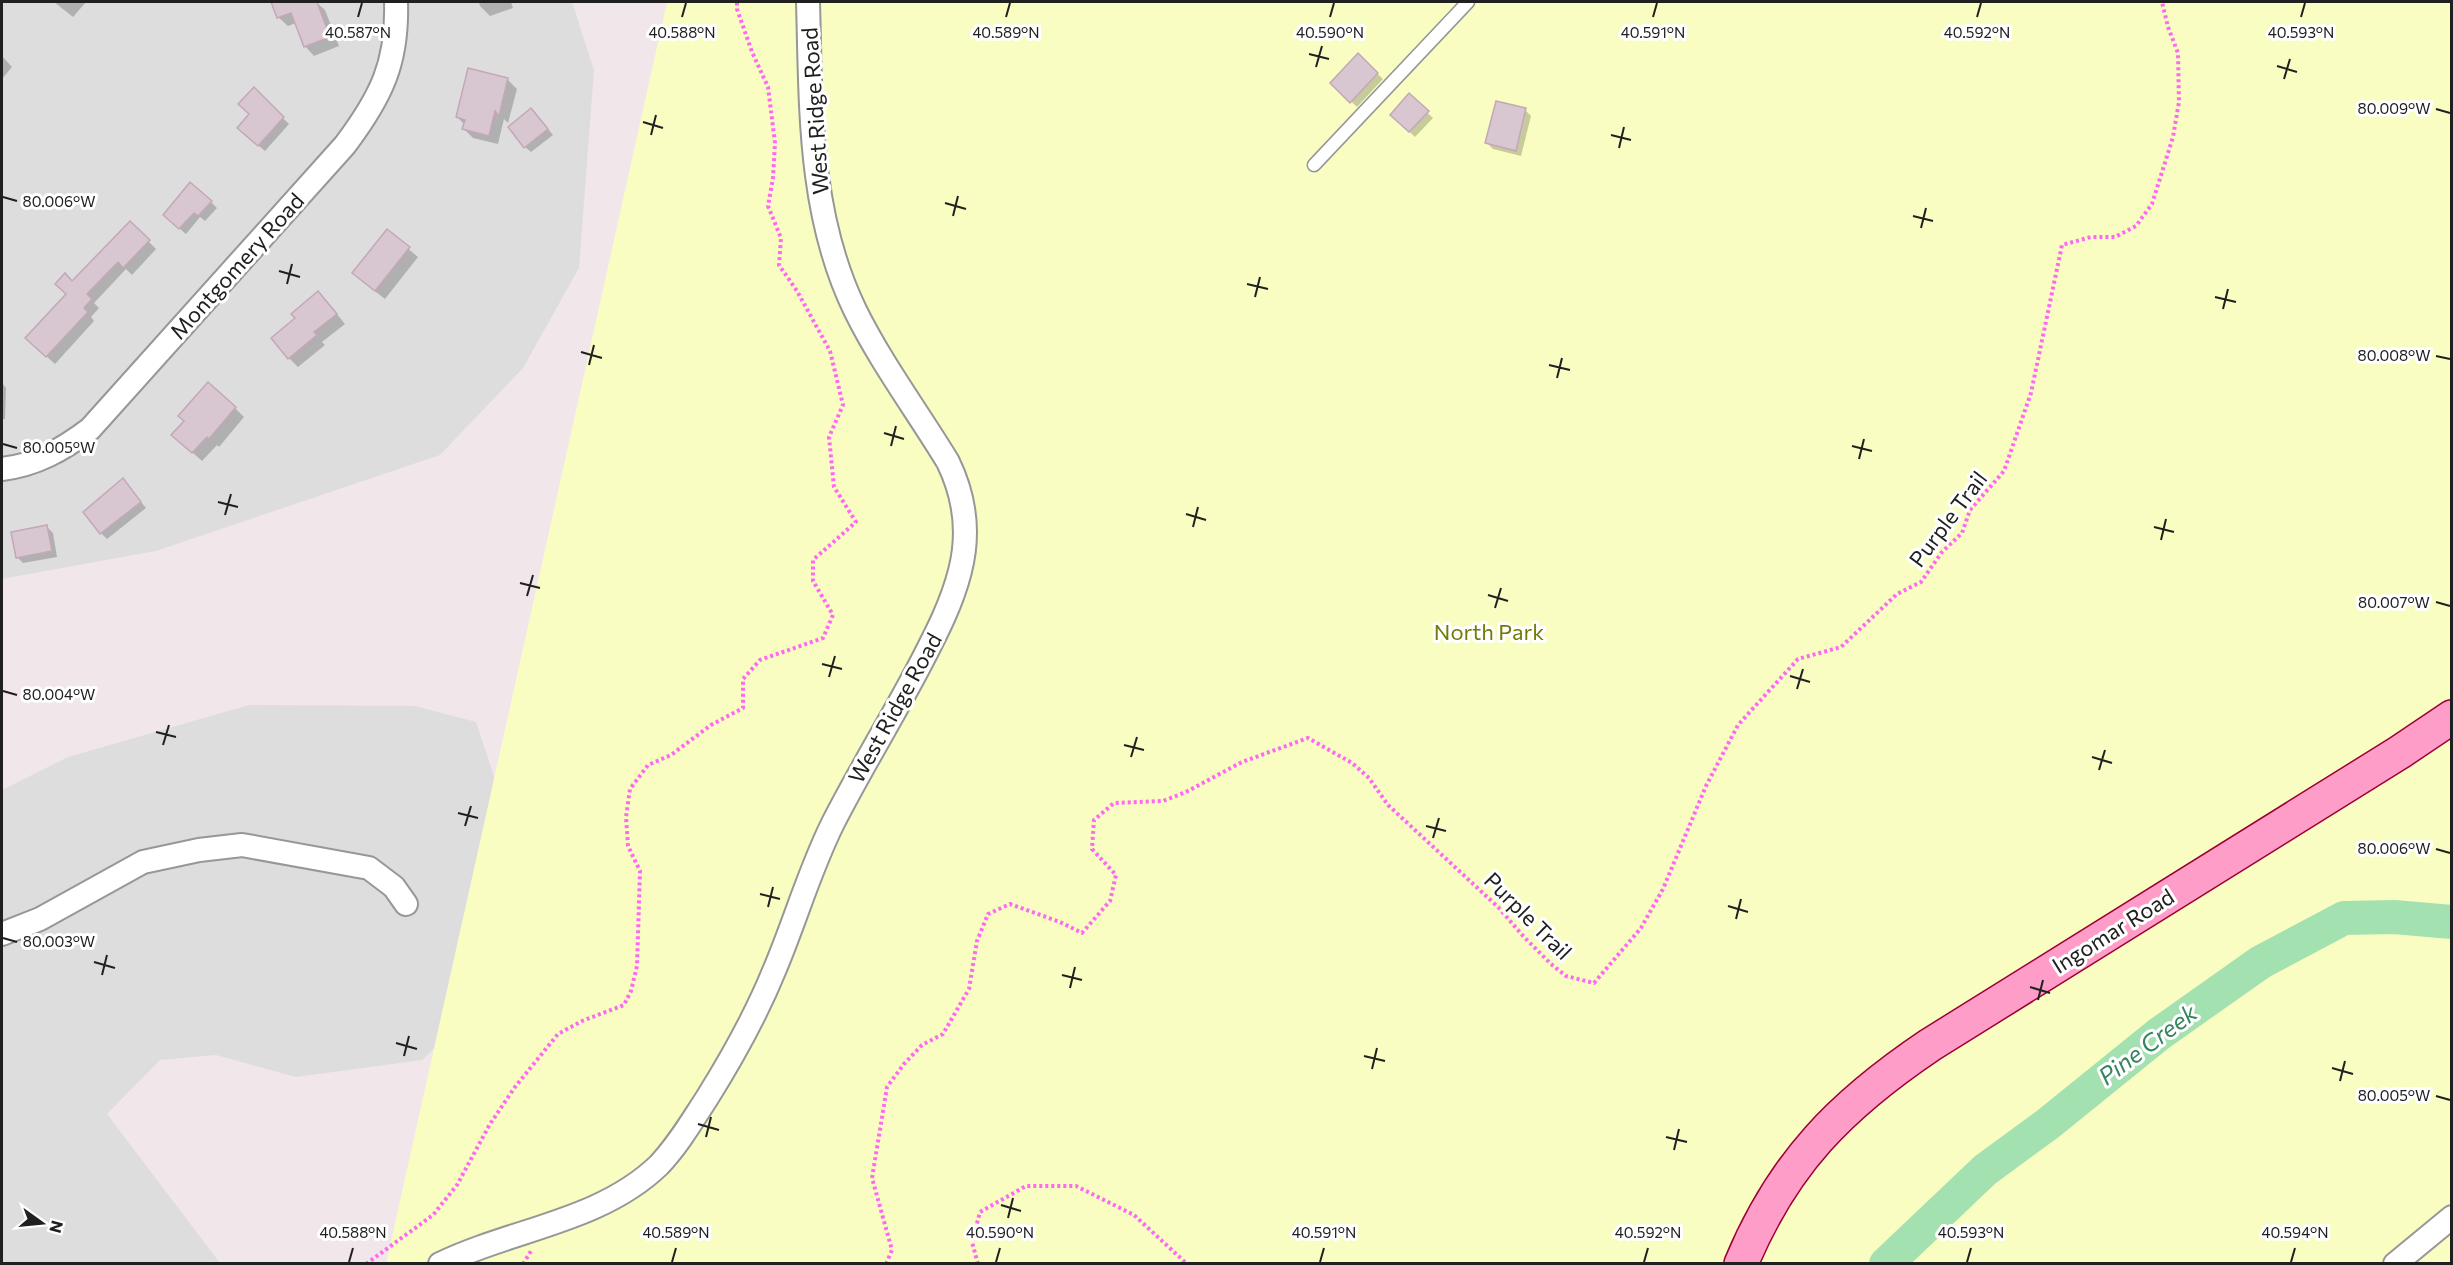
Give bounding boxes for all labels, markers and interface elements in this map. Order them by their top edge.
text: 40.587°N [325,23,391,41]
text: 40.588°N [648,23,716,41]
text: 40.589°N [972,23,1040,41]
text: 40.590°N [1296,23,1364,41]
text: 40.591°N [1621,23,1685,41]
text: 40.592°N [1944,23,2010,41]
text: 40.593°N [2268,23,2334,41]
street label: West Ridge Road [795,26,834,196]
text: 80.009°W [2358,99,2430,117]
street label: Montgomery Road [164,187,309,344]
text: 80.006°W [23,192,95,210]
text: 80.008°W [2358,346,2430,364]
text: 80.005°W [23,438,95,456]
street label: Purple Trail [1903,465,1992,572]
text: 80.007°W [2358,593,2430,611]
park label: North Park [1434,618,1544,645]
street label: West Ridge Road [842,628,947,788]
text: 80.004°W [23,685,95,703]
text: 80.006°W [2358,839,2430,857]
street label: Purple Trail [1479,866,1578,965]
street label: Ingomar Road [2047,882,2179,979]
text: 80.003°W [23,932,95,950]
water label: Pine Creek [2092,997,2203,1090]
text: 80.005°W [2358,1086,2430,1104]
north arrow [12,1193,72,1253]
text: N [46,1219,68,1235]
text: 40.588°N [319,1223,387,1241]
text: 40.589°N [642,1223,710,1241]
text: 40.590°N [966,1223,1034,1241]
text: 40.591°N [1292,1223,1356,1241]
text: 40.592°N [1615,1223,1681,1241]
text: 40.593°N [1938,1223,2004,1241]
text: 40.594°N [2261,1223,2329,1241]

